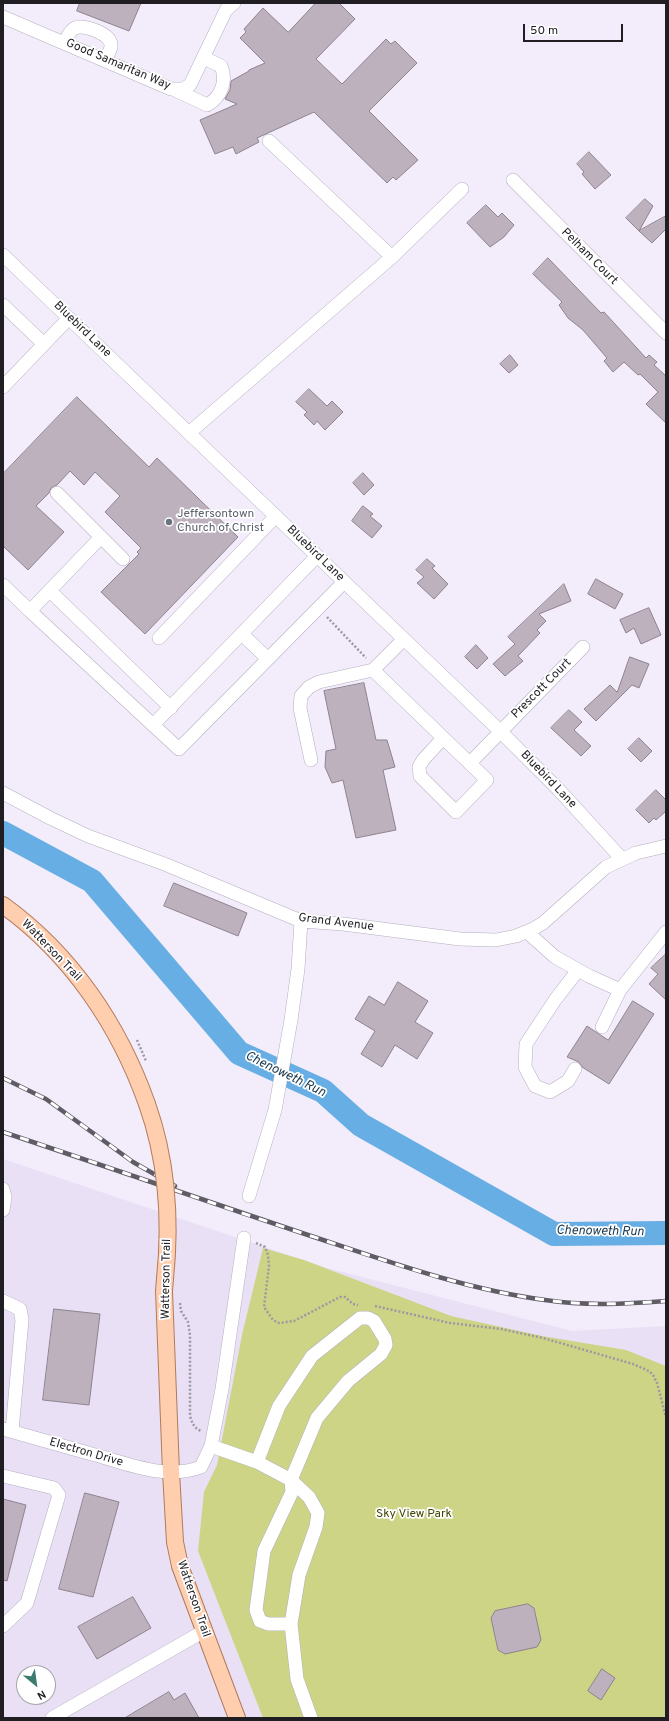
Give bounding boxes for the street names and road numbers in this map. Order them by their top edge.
street label: Good Samaritan Way [63,36,173,94]
street label: Pelham Court [558,226,620,288]
street label: Bluebird Lane [50,299,114,361]
street label: Bluebird Lane [283,523,347,585]
street label: Prescott Court [509,656,575,722]
street label: Bluebird Lane [517,748,579,812]
street label: Grand Avenue [298,911,374,935]
street label: Watterson Trail [18,917,84,985]
street label: Watterson Trail [159,1239,175,1319]
street label: Electron Drive [48,1436,124,1470]
street label: Watterson Trail [173,1559,213,1639]

